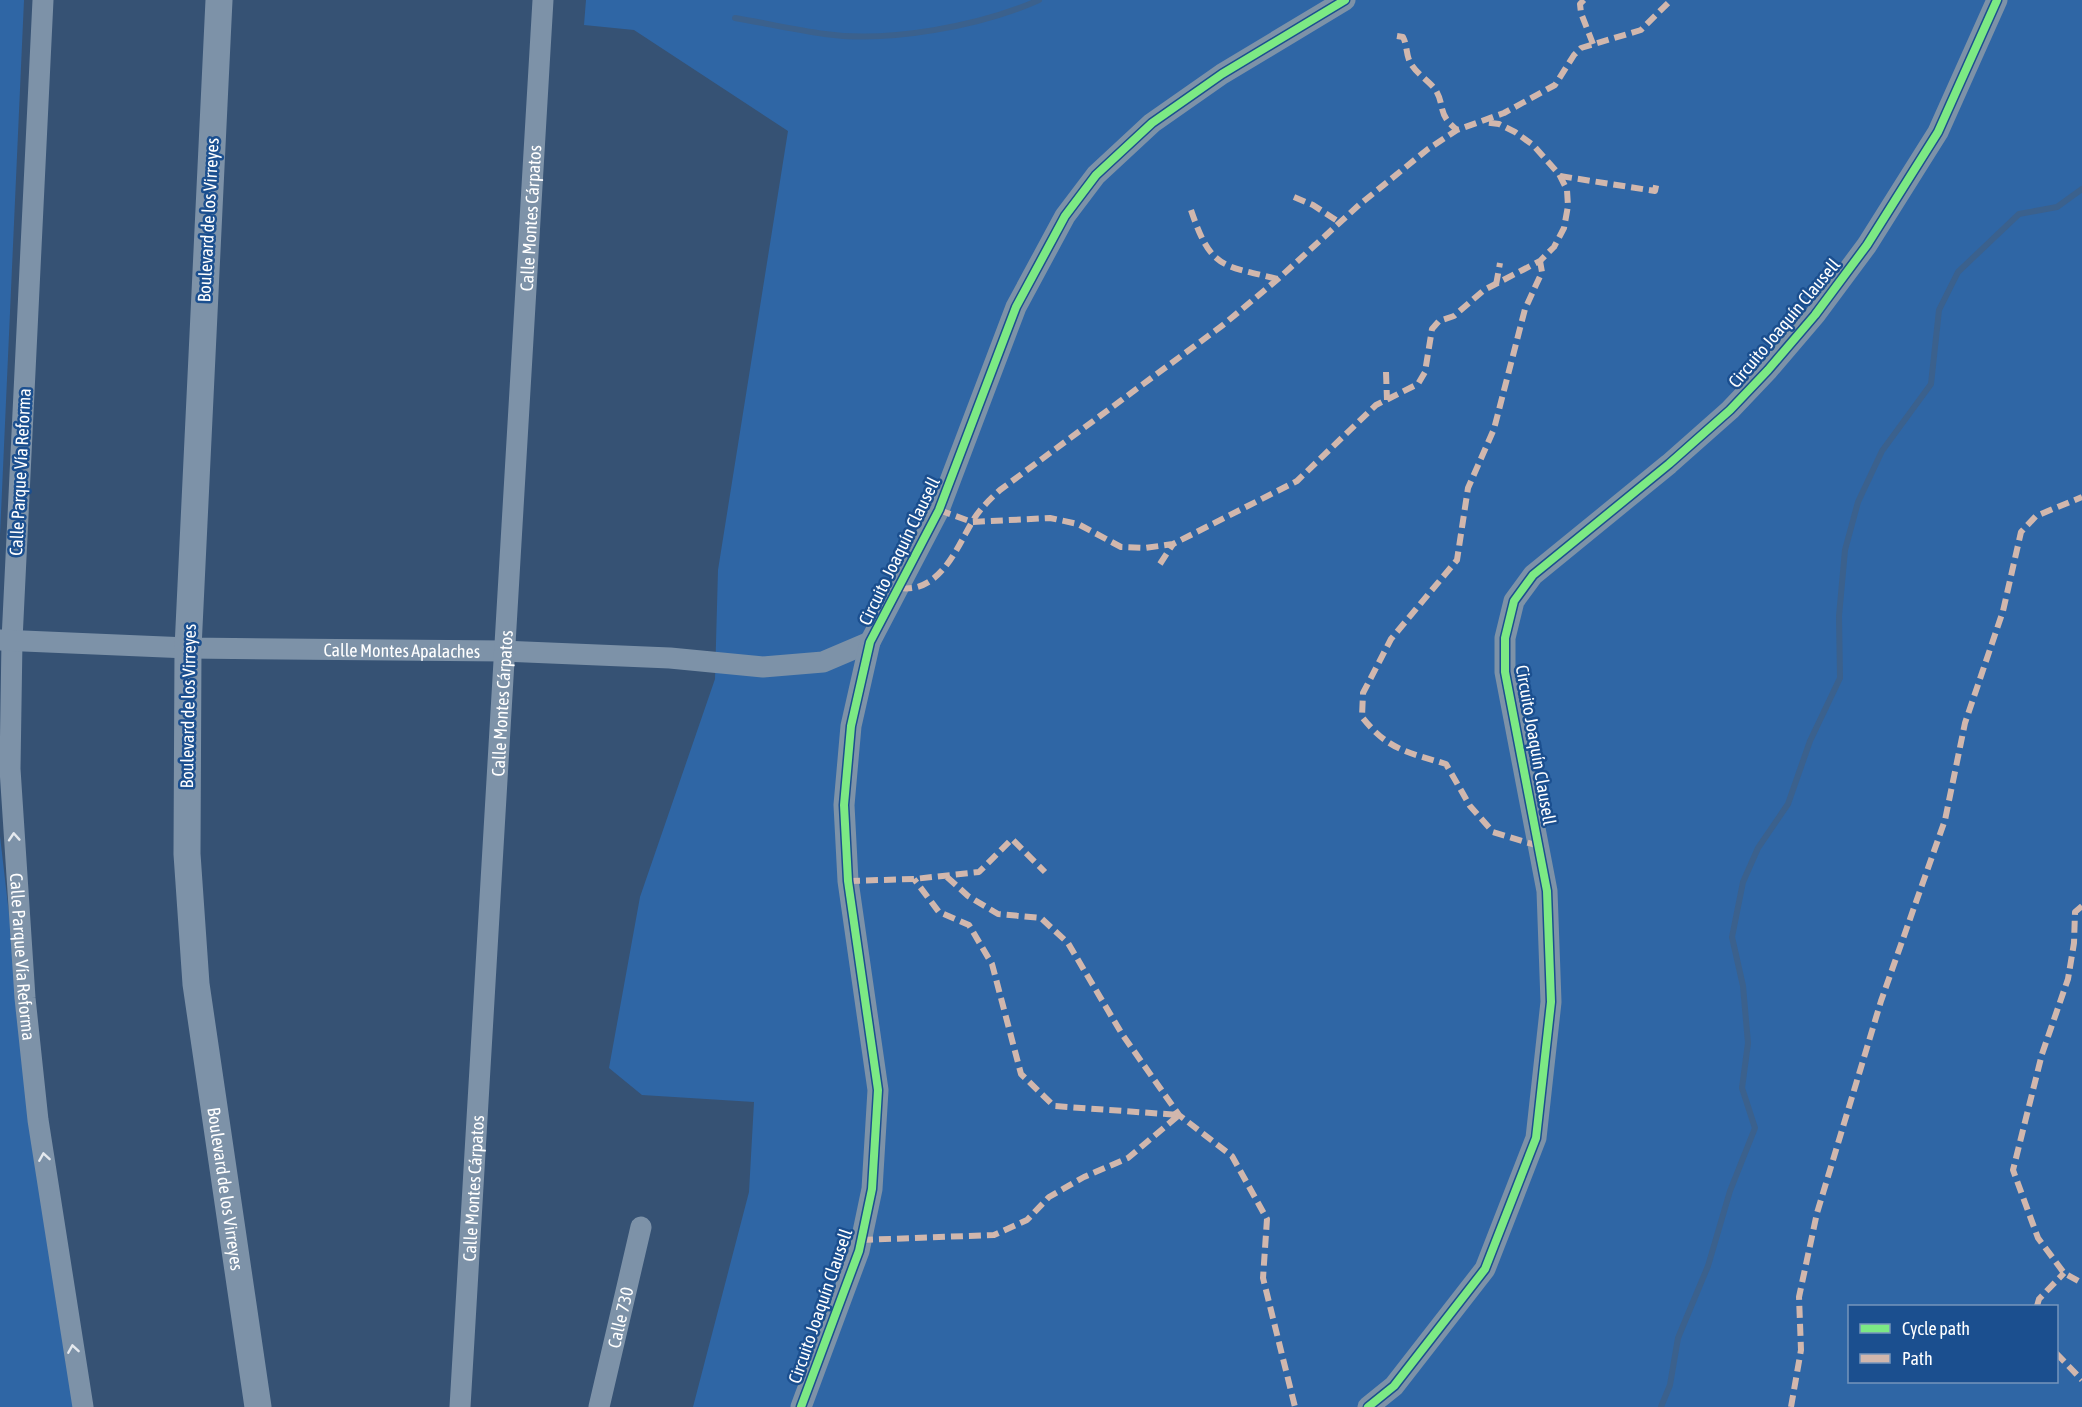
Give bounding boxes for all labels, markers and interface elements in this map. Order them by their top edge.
street label: Boulevard de los Virreyes [193,137,223,303]
street label: Calle Montes Cárpatos [515,144,545,292]
street label: Circuito Joaquín Clausell [1724,254,1844,392]
street label: Calle Parque Vía Reforma [5,388,35,556]
street label: Circuito Joaquín Clausell [854,473,944,628]
street label: Boulevard de los Virreyes [176,624,200,788]
street label: Calle Montes Cárpatos [487,630,516,777]
street label: Calle Montes Apalaches [323,639,480,661]
street label: Circuito Joaquín Clausell [1512,663,1560,827]
one-way arrow [8,833,21,842]
street label: Calle Parque Vía Reforma [6,872,40,1041]
street label: Boulevard de los Virreyes [204,1106,248,1272]
street label: Calle Montes Cárpatos [458,1115,488,1262]
one-way arrow [38,1152,50,1161]
street label: Circuito Joaquín Clausell [784,1226,856,1386]
street label: Calle 730 [603,1285,637,1350]
legend [1848,1305,2058,1383]
text: Cycle path [1902,1318,1970,1339]
one-way arrow [67,1345,80,1355]
text: Path [1902,1348,1933,1369]

